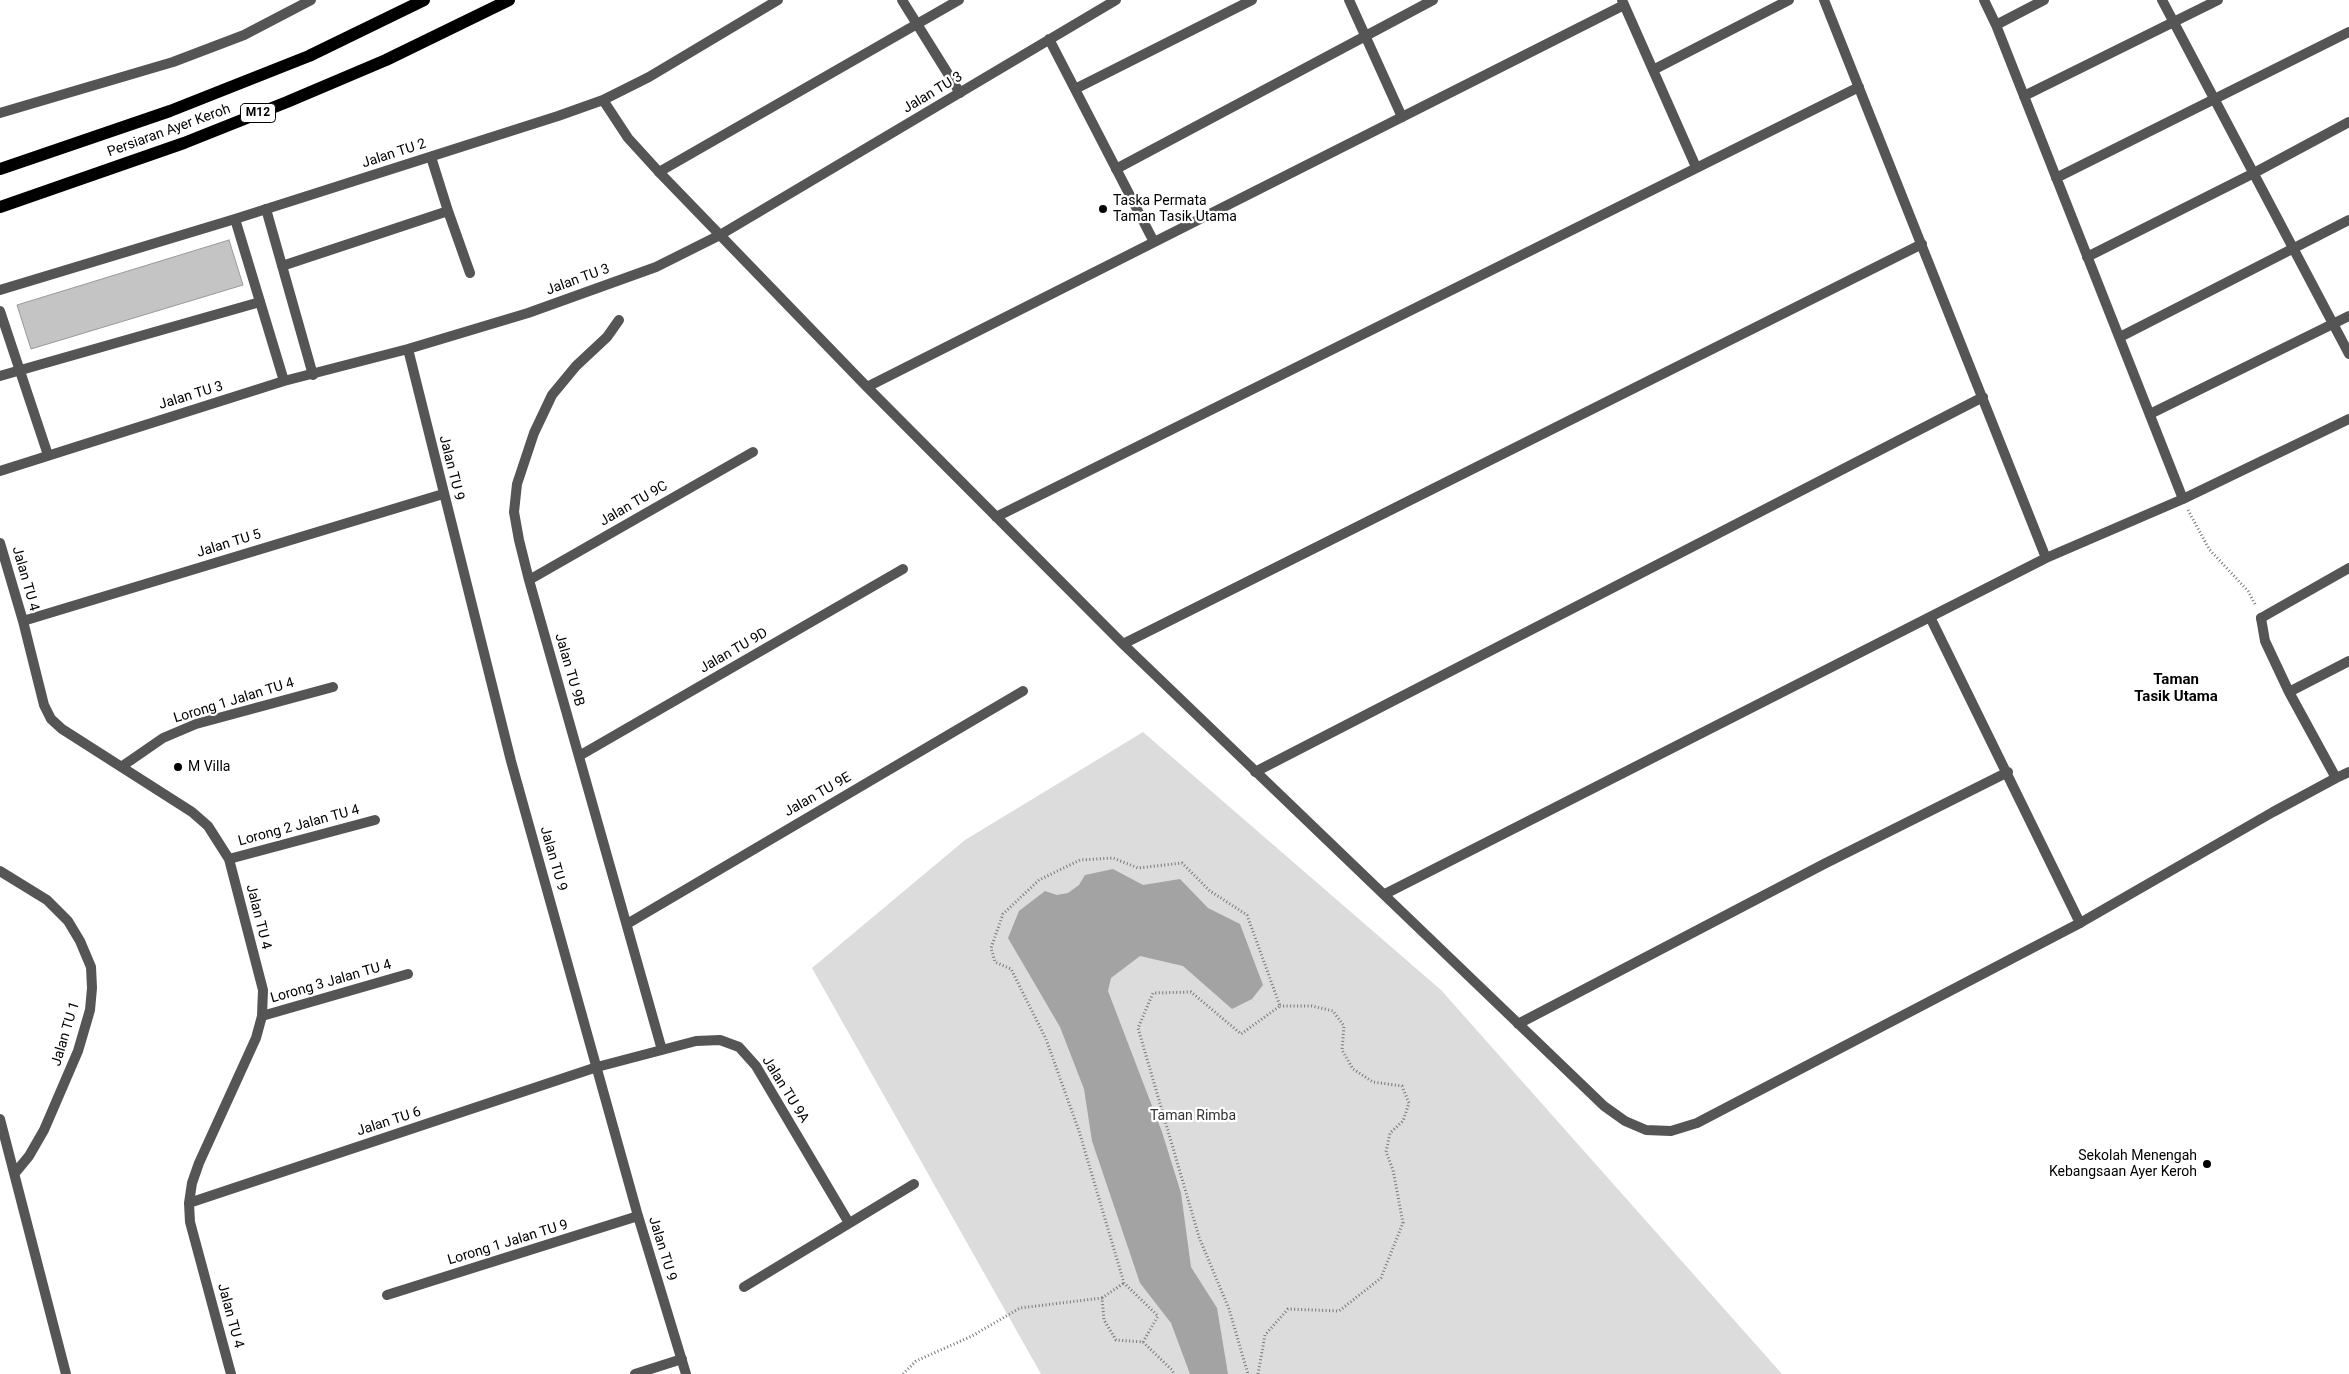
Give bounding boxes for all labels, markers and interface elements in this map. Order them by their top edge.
street label: Jalan TU 3 [900,69,966,117]
street label: Persiaran Ayer Keroh [105,101,233,161]
road number: M12 [240,104,276,122]
street label: Jalan TU 2 [360,136,428,172]
place label: Taska Permata Taman Tasik Utama [1113,193,1237,226]
marker: Taska Permata Taman Tasik Utama [1097,203,1109,215]
street label: Jalan TU 3 [544,261,612,299]
street label: Jalan TU 3 [157,378,225,414]
street label: Jalan TU 9 [435,434,467,502]
street label: Jalan TU 9C [597,478,671,530]
street label: Jalan TU 5 [195,526,263,562]
street label: Jalan TU 4 [8,545,42,613]
street label: Jalan TU 9D [697,625,771,677]
street label: Jalan TU 9B [551,632,587,708]
district label: Taman Tasik Utama [2134,671,2218,706]
street label: Lorong 1 Jalan TU 4 [172,675,296,727]
place label: M Villa [188,759,230,775]
marker: M Villa [172,761,184,773]
street label: Jalan TU 9E [782,769,854,821]
street label: Lorong 2 Jalan TU 4 [237,802,361,850]
street label: Jalan TU 9 [536,825,570,893]
street label: Jalan TU 4 [242,883,274,951]
street label: Lorong 3 Jalan TU 4 [269,957,393,1007]
street label: Jalan TU 1 [48,1000,84,1068]
street label: Jalan TU 9A [758,1054,812,1126]
street label: Jalan TU 6 [355,1104,423,1140]
park label: Taman Rimba [1150,1108,1236,1124]
place label: Sekolah Menengah Kebangsaan Ayer Keroh [2049,1148,2197,1180]
marker: Sekolah Menengah Kebangsaan Ayer Keroh [2201,1158,2213,1170]
street label: Jalan TU 9 [644,1215,680,1283]
street label: Lorong 1 Jalan TU 9 [446,1217,570,1269]
street label: Jalan TU 4 [213,1282,247,1350]

